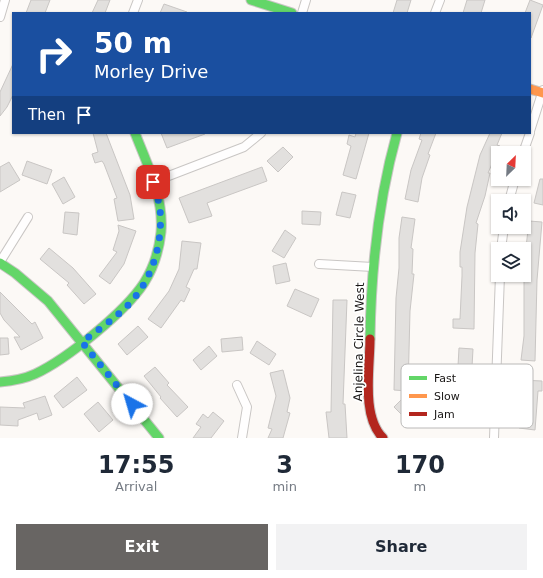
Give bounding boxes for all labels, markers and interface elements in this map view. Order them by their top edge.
text: 50 m [94,27,172,60]
icon: right [28,28,80,80]
text: Morley Drive [94,61,208,82]
icon: arrive [73,104,95,126]
text: Then [28,106,65,124]
north arrow [491,146,531,186]
map controls [491,146,531,282]
pin [136,165,170,199]
icon: arrive [142,171,164,193]
button: sound [491,194,531,234]
button: layers [491,242,531,282]
street label: Anjelina Circle West [351,282,367,402]
legend [401,364,533,428]
text: Fast [434,372,457,385]
position arrow [111,383,153,425]
text: Slow [434,390,460,403]
text: Jam [433,408,455,421]
text: 17:55 [98,451,174,479]
text: 3 [276,451,293,479]
text: 170 [395,451,445,479]
text: Arrival [115,479,157,494]
text: min [272,479,297,494]
text: m [414,479,426,494]
button: Exit [16,524,268,570]
button: Share [276,524,527,570]

